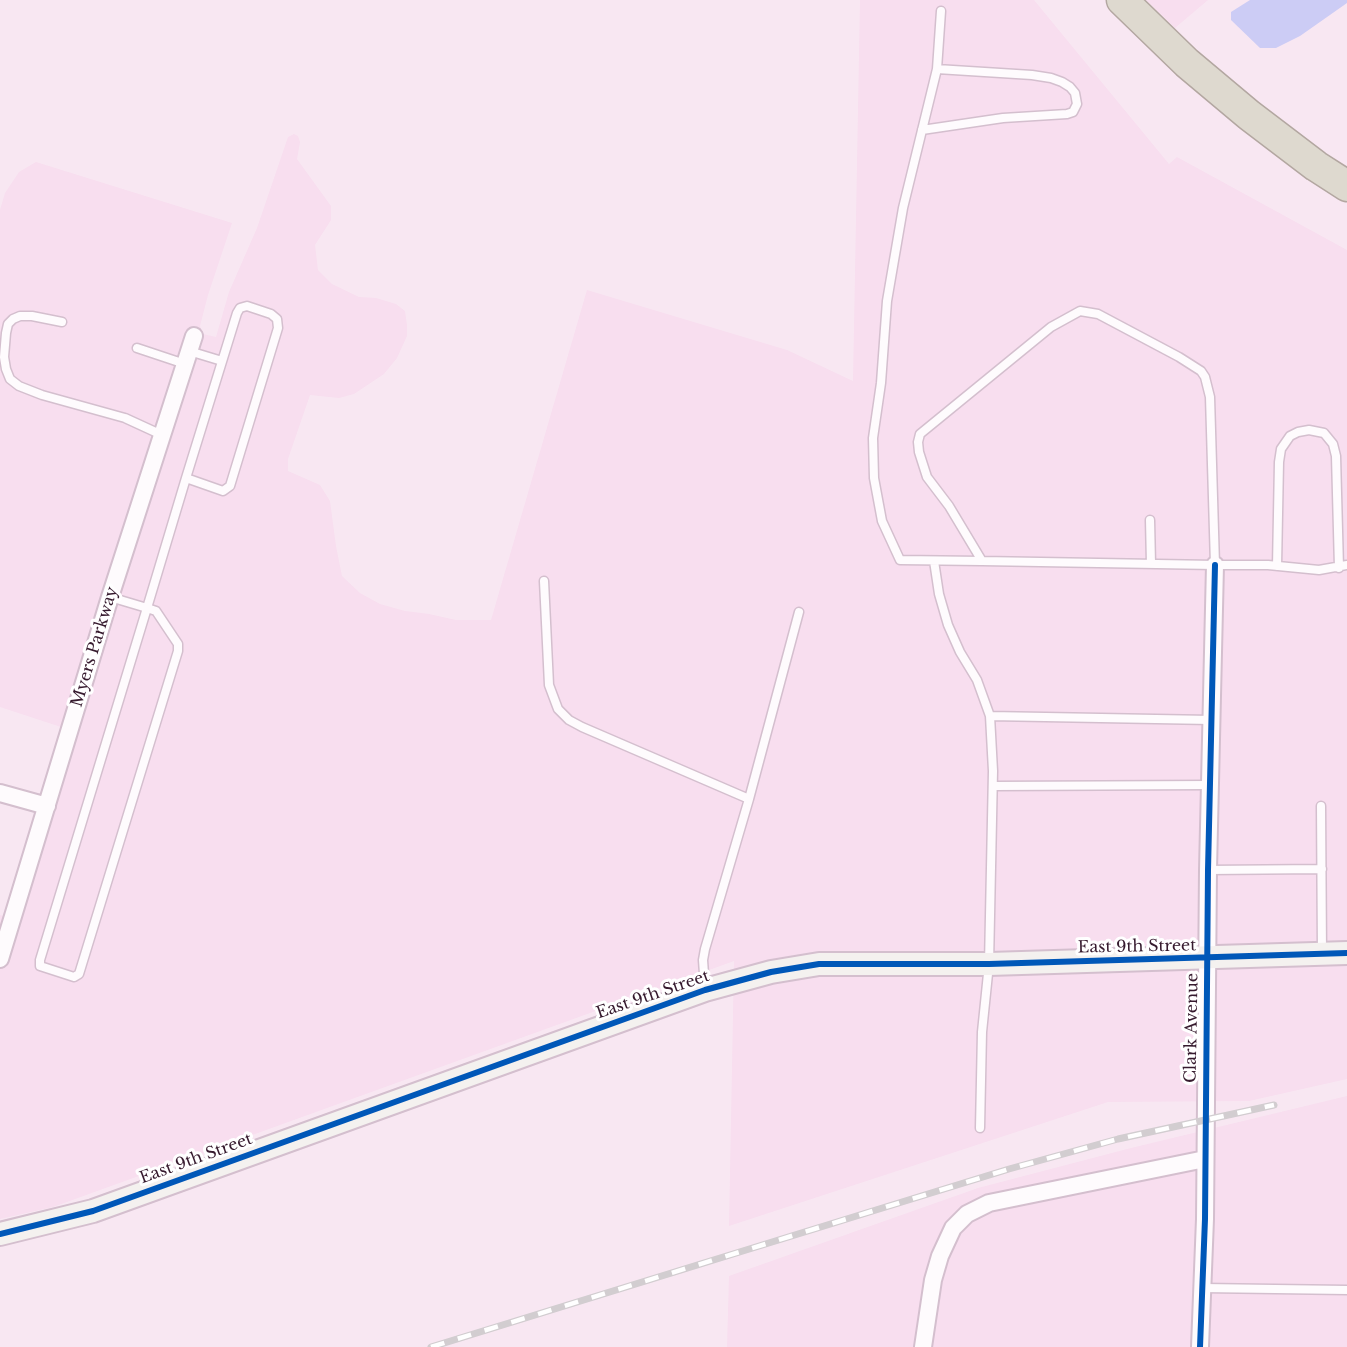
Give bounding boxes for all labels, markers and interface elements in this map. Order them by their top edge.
street label: Myers Parkway [68,584,122,710]
street label: East 9th Street [1078,936,1196,958]
street label: East 9th Street [594,967,712,1023]
street label: Clark Avenue [1181,973,1203,1083]
street label: East 9th Street [137,1130,255,1188]

